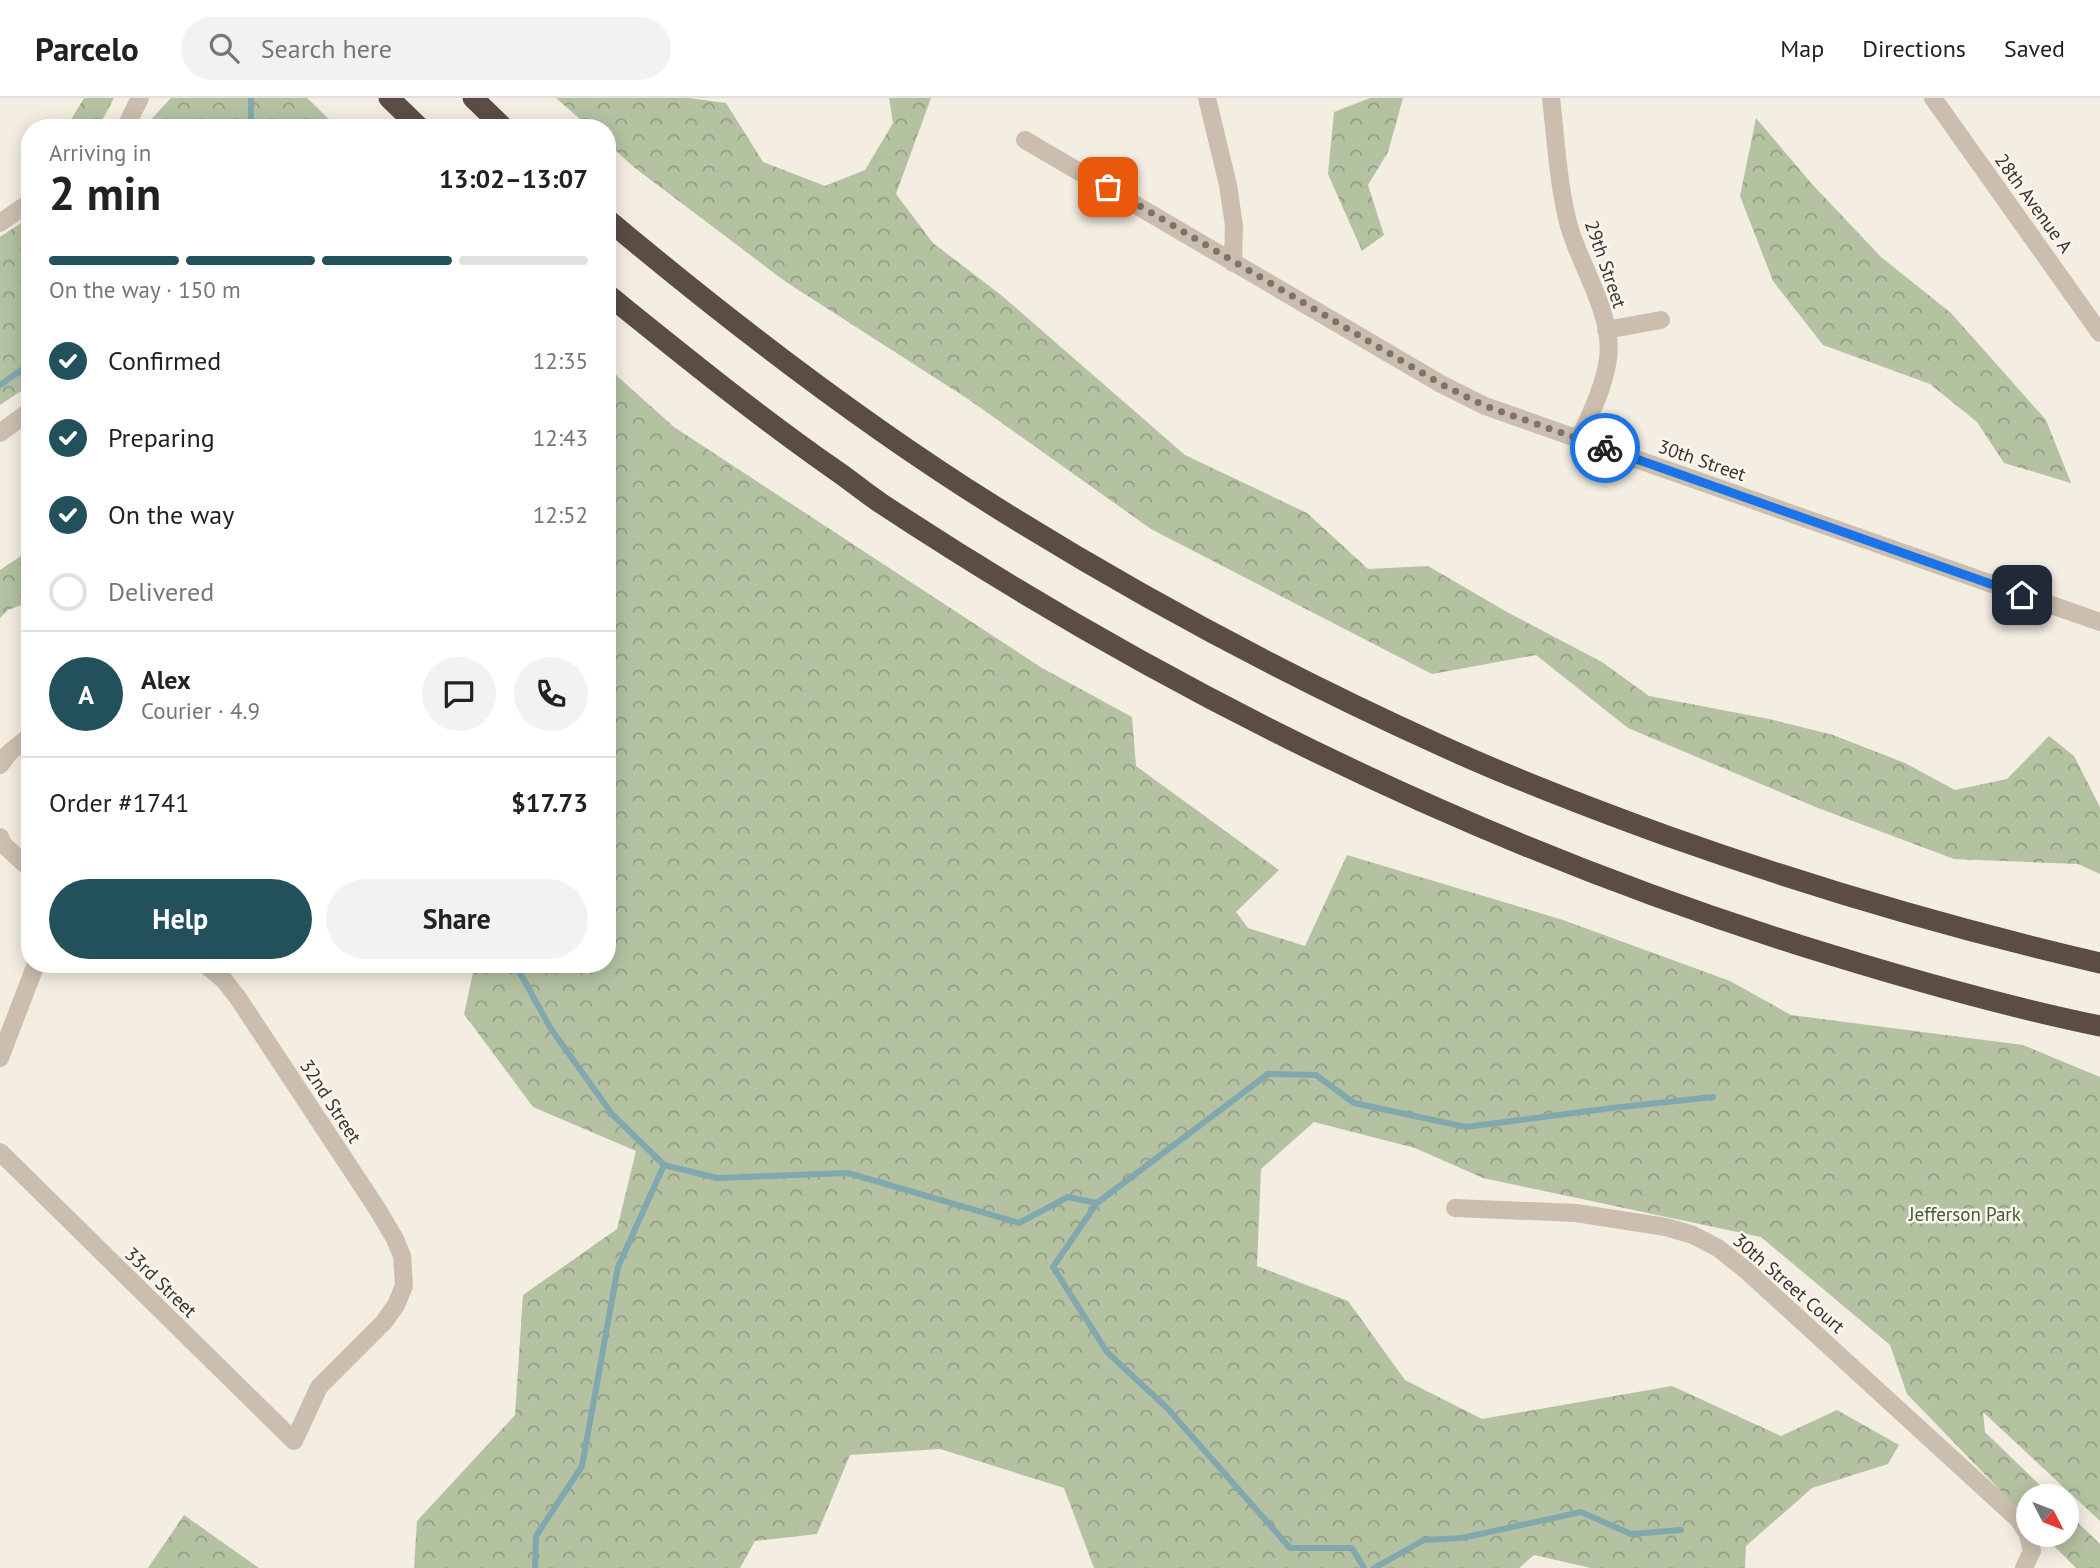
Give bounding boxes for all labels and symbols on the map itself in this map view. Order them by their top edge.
street label: 28th Avenue A [1990,149,2078,257]
pin [1078,157,1138,217]
street label: 29th Street [1580,217,1632,312]
courier [1570,413,1640,483]
street label: 30th Street [1655,434,1750,486]
pin [1992,565,2052,625]
street label: 32nd Street [295,1055,367,1148]
park label: Jefferson Park [1908,1202,2021,1226]
street label: 30th Street Court [1728,1228,1850,1338]
street label: 33rd Street [120,1242,202,1323]
north arrow [2016,1484,2079,1547]

